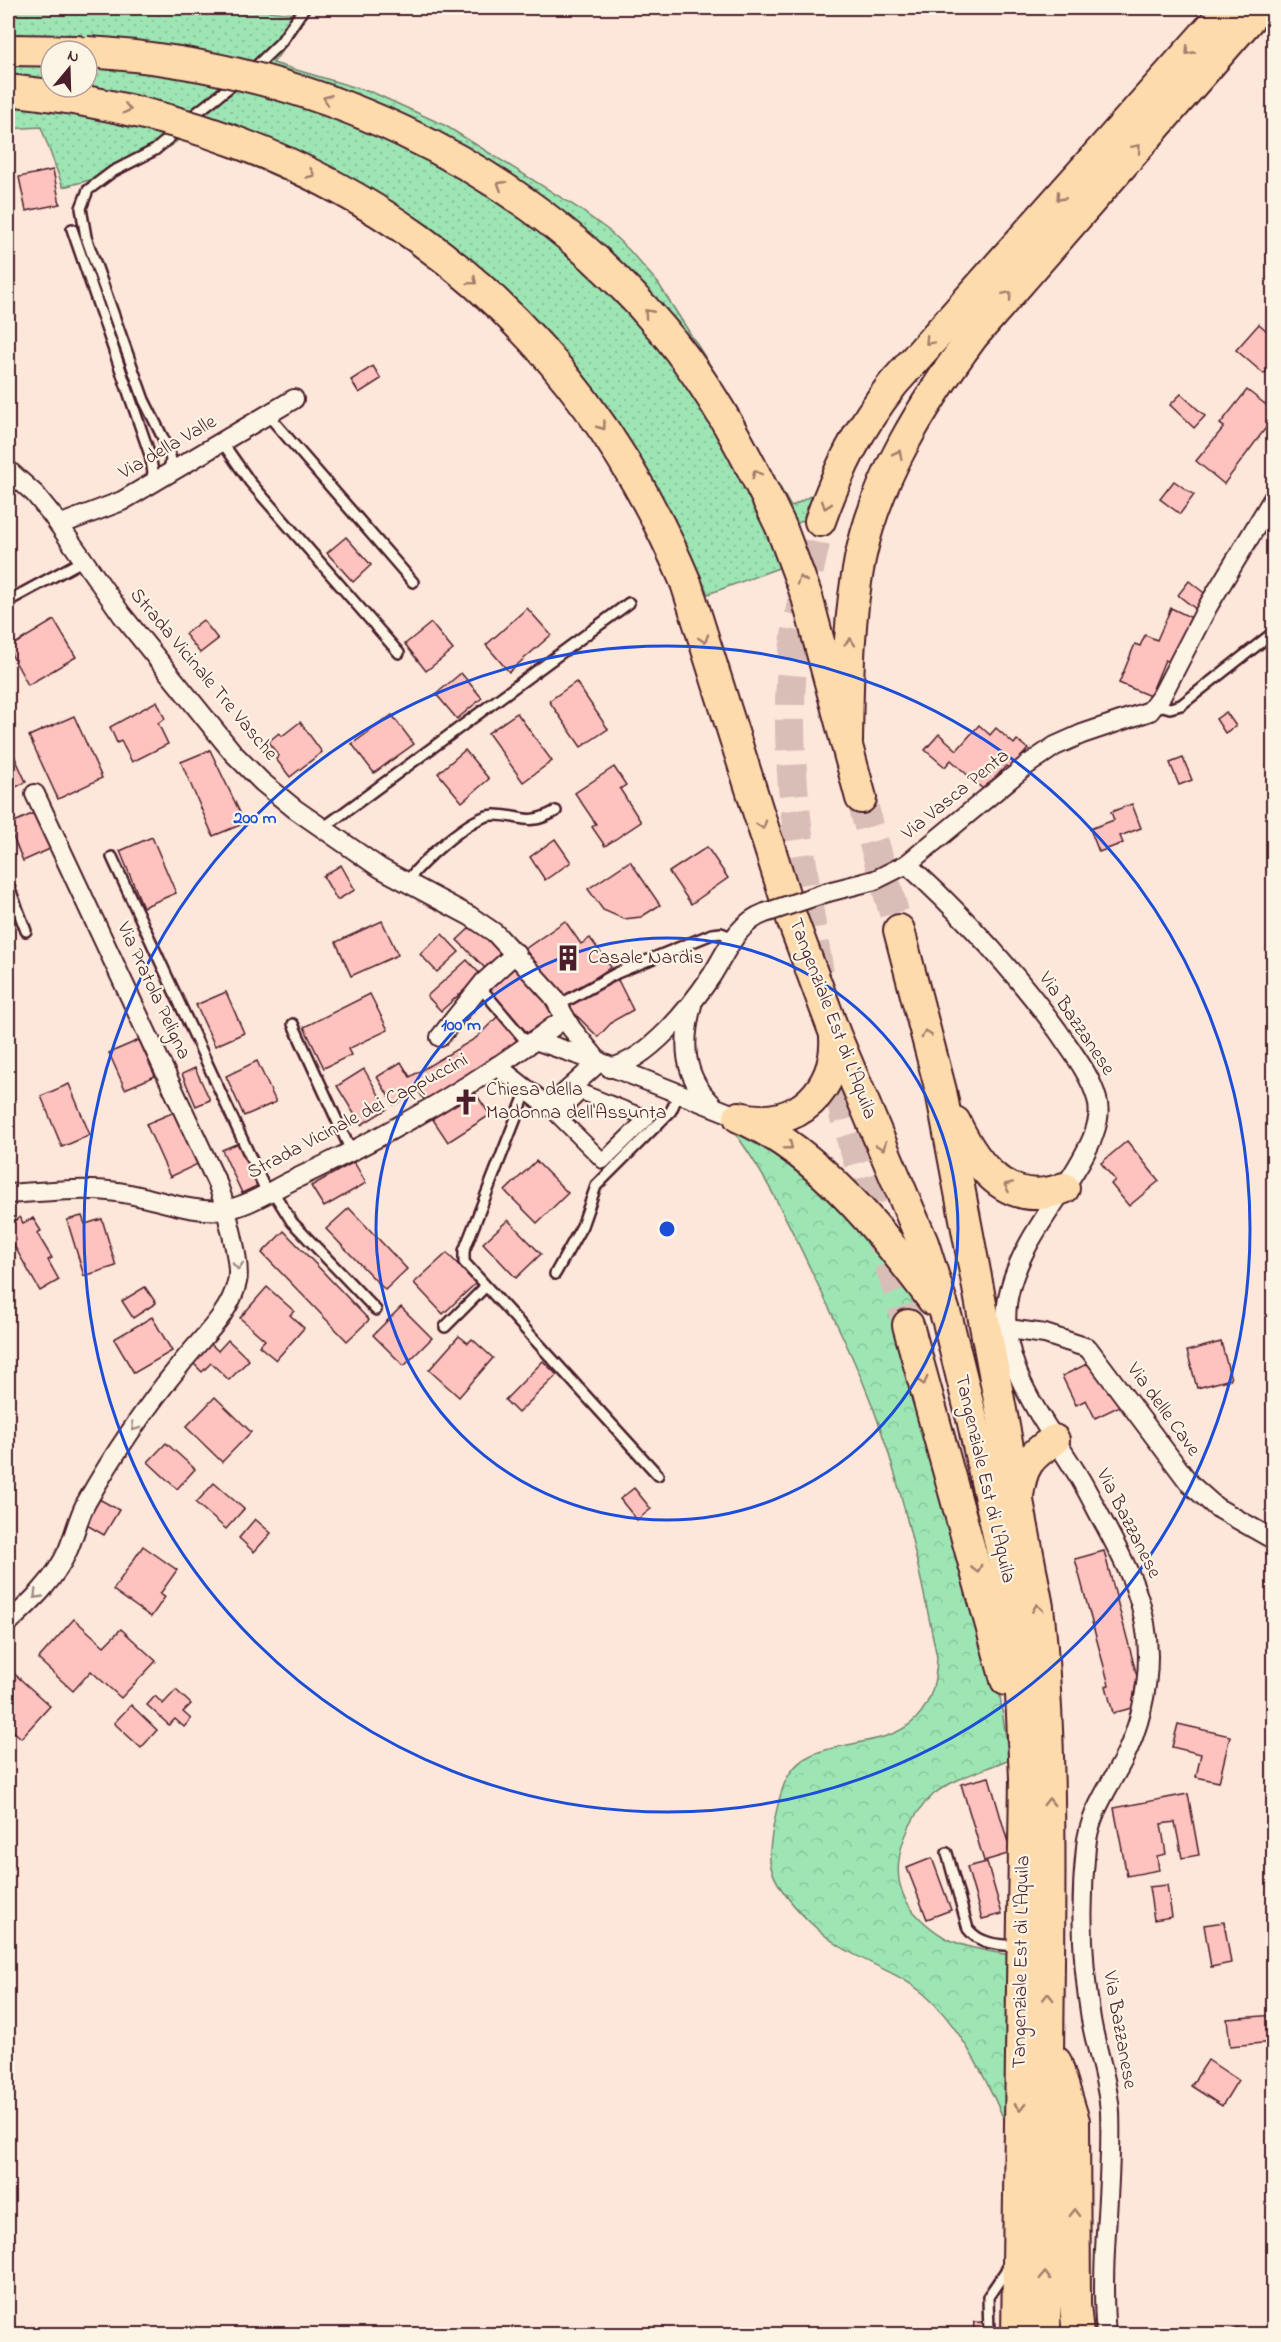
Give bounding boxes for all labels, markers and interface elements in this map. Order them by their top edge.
north arrow [39,39,99,99]
text: N [64,44,82,70]
one-way arrow [1185,44,1196,55]
one-way arrow [322,94,332,107]
one-way arrow [122,102,132,115]
one-way arrow [1129,143,1140,154]
one-way arrow [304,166,315,178]
one-way arrow [497,181,508,192]
one-way arrow [1056,190,1067,201]
one-way arrow [466,274,477,285]
one-way arrow [1001,290,1012,301]
one-way arrow [644,309,655,320]
one-way arrow [925,335,936,345]
street label: Via della Valle [113,408,222,488]
one-way arrow [595,420,606,431]
one-way arrow [891,450,902,461]
one-way arrow [752,470,763,481]
one-way arrow [821,499,833,510]
one-way arrow [796,575,808,586]
street label: Strada Vicinale Tre Vasche [122,582,284,768]
one-way arrow [697,633,709,644]
one-way arrow [843,637,856,646]
street label: Via Vasca Penta [895,742,1016,848]
text: 200 m [233,806,277,832]
one-way arrow [755,819,767,830]
street label: Tangenziale Est di L'Aquila [779,914,884,1124]
street label: Via Pratola Peligna [107,917,198,1065]
building icon: Casale Nardis [553,943,583,973]
place label: Casale Nardis [588,944,704,973]
street label: Via Bazzanese [1030,965,1121,1082]
text: 100 m [441,1013,481,1039]
one-way arrow [921,1030,934,1040]
street label: Strada Vicinale dei Cappuccini [242,1046,474,1188]
place label: Chiesa della Madonna dell'Assunta [486,1076,667,1128]
church icon: Chiesa della Madonna dell'Assunta [451,1087,481,1117]
one-way arrow [783,1138,794,1149]
one-way arrow [875,1139,887,1150]
one-way arrow [1003,1181,1014,1193]
centre of rings [657,1219,677,1239]
one-way arrow [231,1262,244,1271]
street label: Via delle Cave [1118,1356,1207,1463]
street label: Tangenziale Est di L'Aquila [945,1372,1022,1586]
one-way arrow [916,1376,929,1386]
one-way arrow [131,1421,142,1432]
street label: Via Bazzanese [1087,1463,1168,1584]
one-way arrow [970,1563,982,1573]
one-way arrow [33,1588,44,1598]
one-way arrow [1032,1603,1044,1612]
one-way arrow [1043,1798,1055,1807]
street label: Tangenziale Est di L'Aquila [1006,1855,1039,2069]
street label: Via Bazzanese [1094,1968,1144,2091]
one-way arrow [1042,1993,1055,2002]
one-way arrow [1014,2103,1026,2112]
one-way arrow [1069,2209,1081,2218]
one-way arrow [1039,2272,1051,2281]

